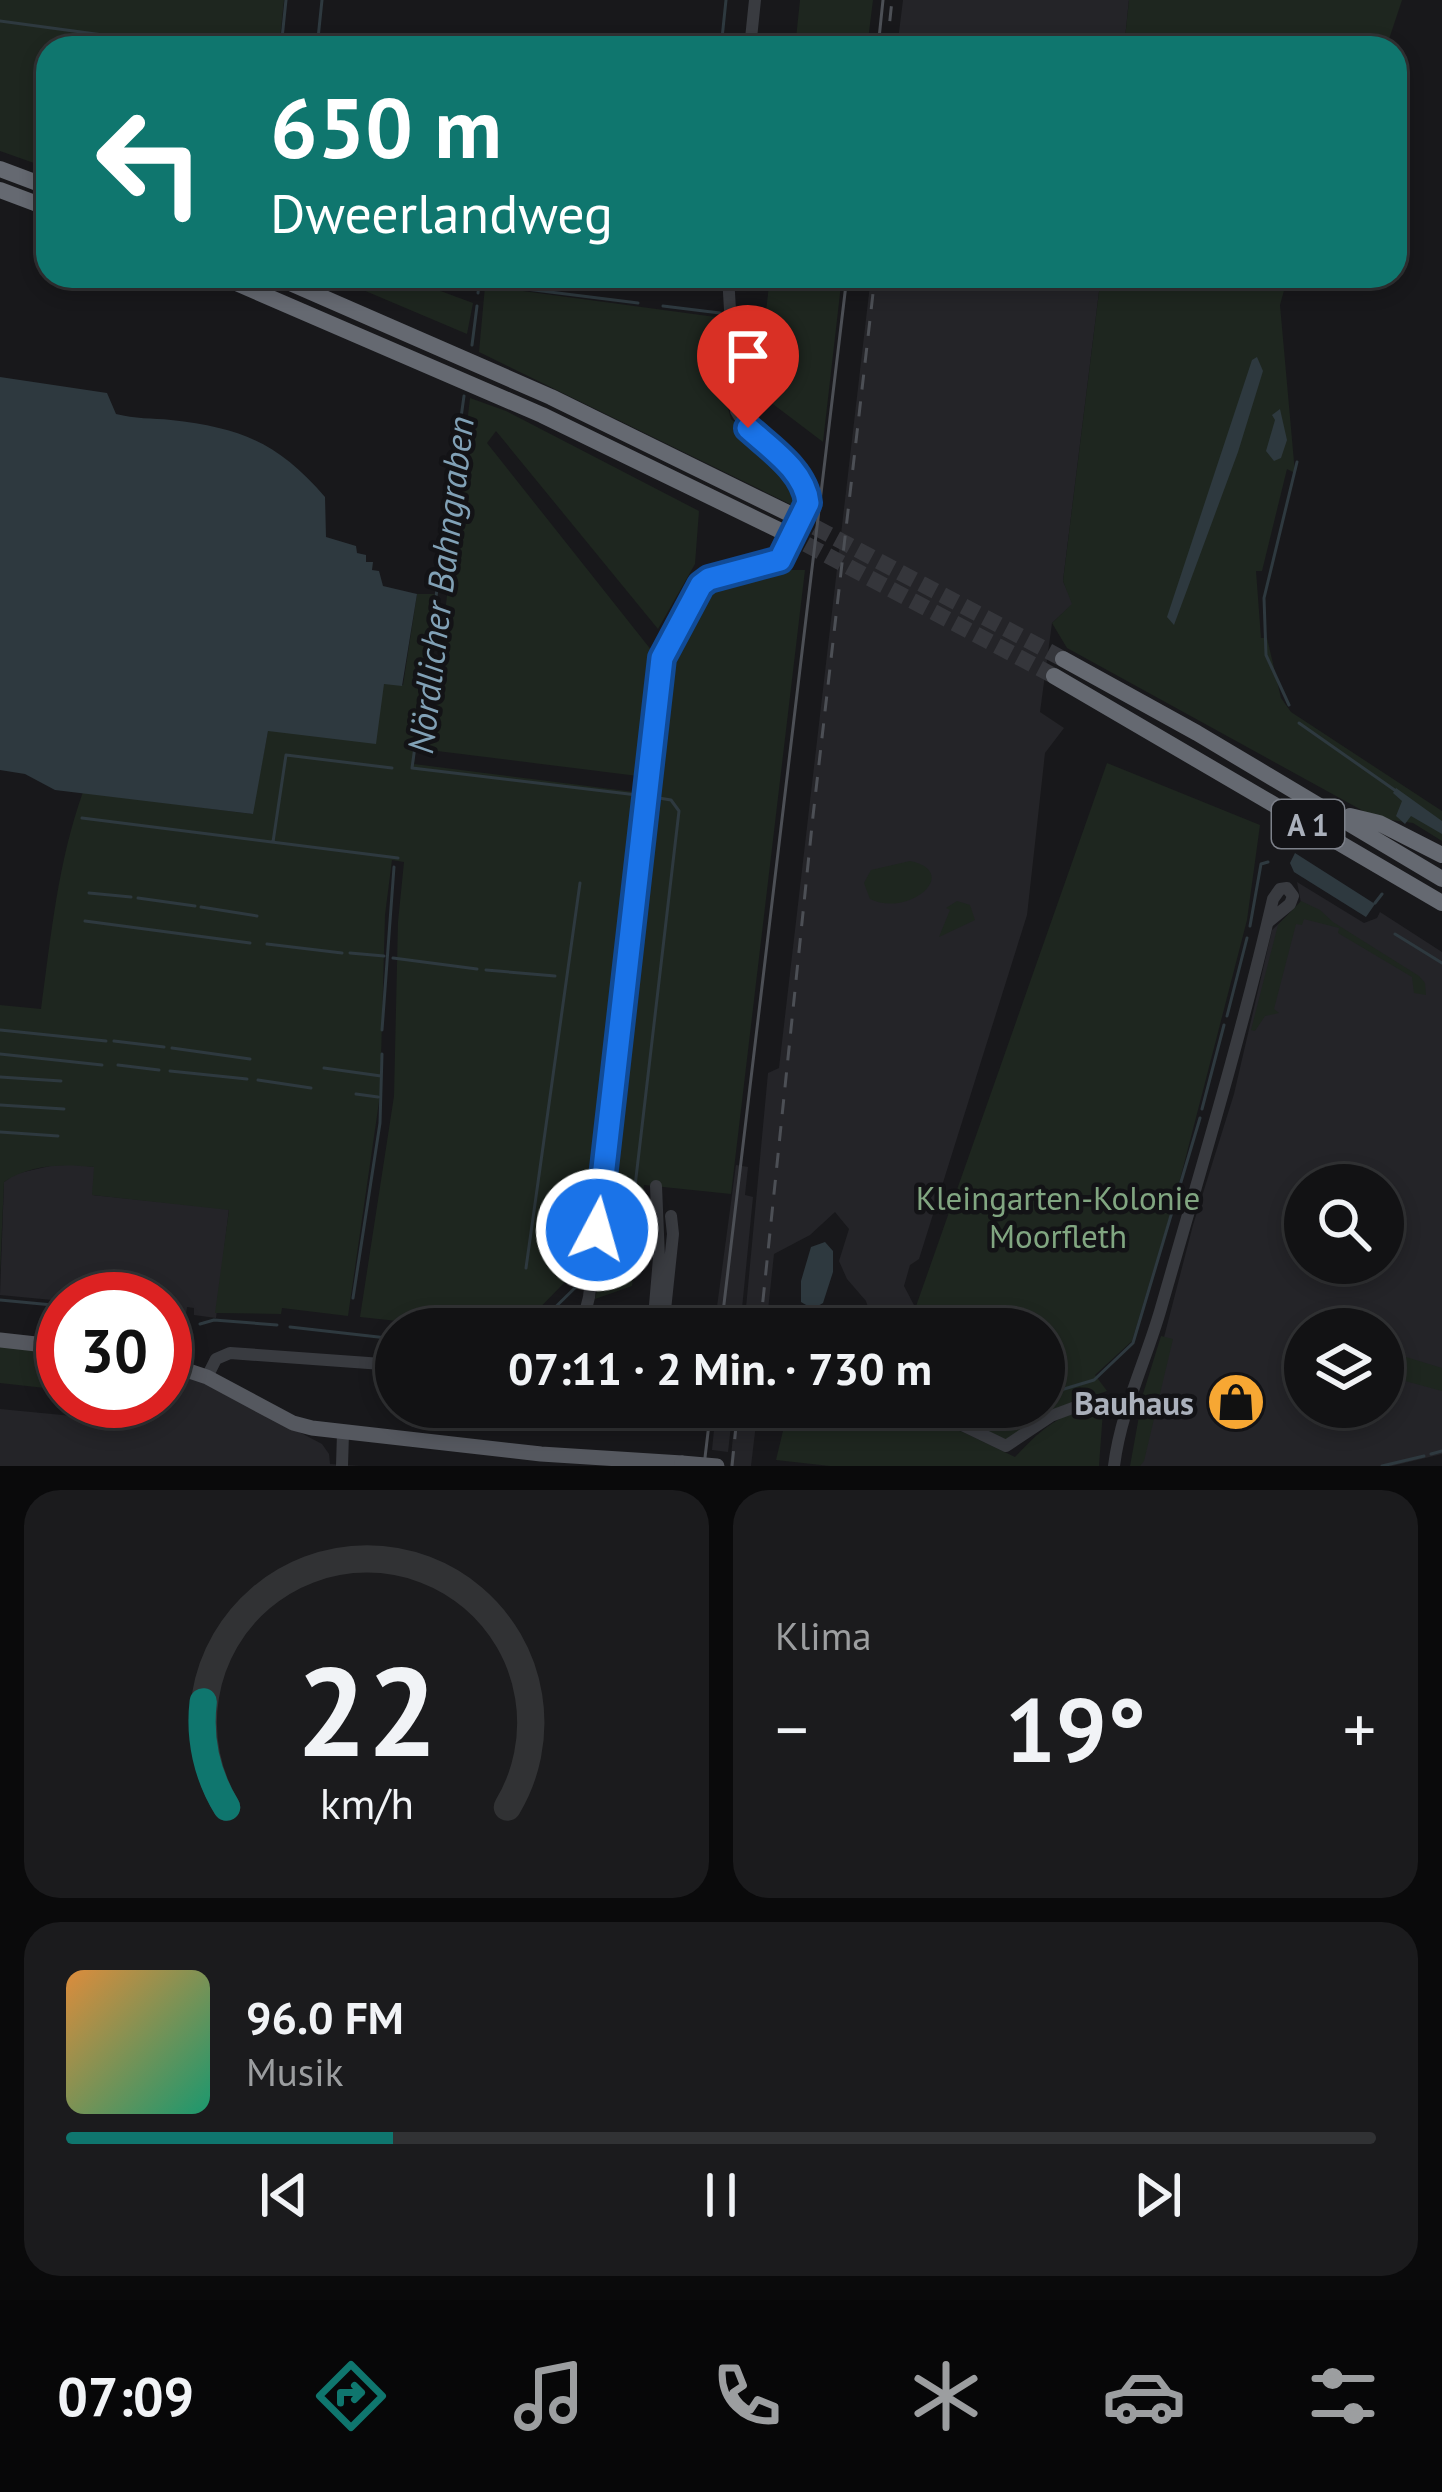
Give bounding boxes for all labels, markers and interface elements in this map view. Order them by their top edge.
text: 650 m [270,72,502,181]
icon: left [72,84,228,240]
text: Dweerlandweg [270,178,613,248]
pin [697,305,799,428]
icon: arrive [715,323,781,389]
water label: Nördlicher Bahngraben [396,414,484,756]
road number: A 1 [1272,800,1344,848]
map controls [1284,1164,1404,1428]
button: search [1284,1164,1404,1284]
position arrow [534,1167,660,1293]
park label: Kleingarten-Kolonie Moorfleth [916,1176,1200,1257]
speed limit sign: 30 [36,1272,192,1428]
button: layers [1284,1308,1404,1428]
text: 07:11 · 2 Min. · 730 m [508,1339,932,1397]
shop icon: Bauhaus [1205,1371,1267,1433]
place label: Bauhaus [1074,1381,1194,1424]
text: Klima [775,1610,872,1661]
text: 22 [296,1629,437,1790]
text: 19° [1005,1670,1146,1787]
text: − [775,1686,808,1771]
text: + [1343,1686,1376,1771]
text: km/h [319,1775,414,1831]
text: 96.0 FM [246,1988,404,2046]
text: Musik [246,2046,343,2097]
icon: previous [251,2162,317,2228]
icon: pause [688,2162,754,2228]
icon: next [1125,2162,1191,2228]
icon: directions [309,2354,393,2438]
icon: music [507,2354,591,2438]
icon: phone [705,2354,789,2438]
icon: climate [904,2354,988,2438]
icon: car [1102,2354,1186,2438]
icon: filters [1301,2354,1385,2438]
text: 07:09 [57,2361,194,2431]

